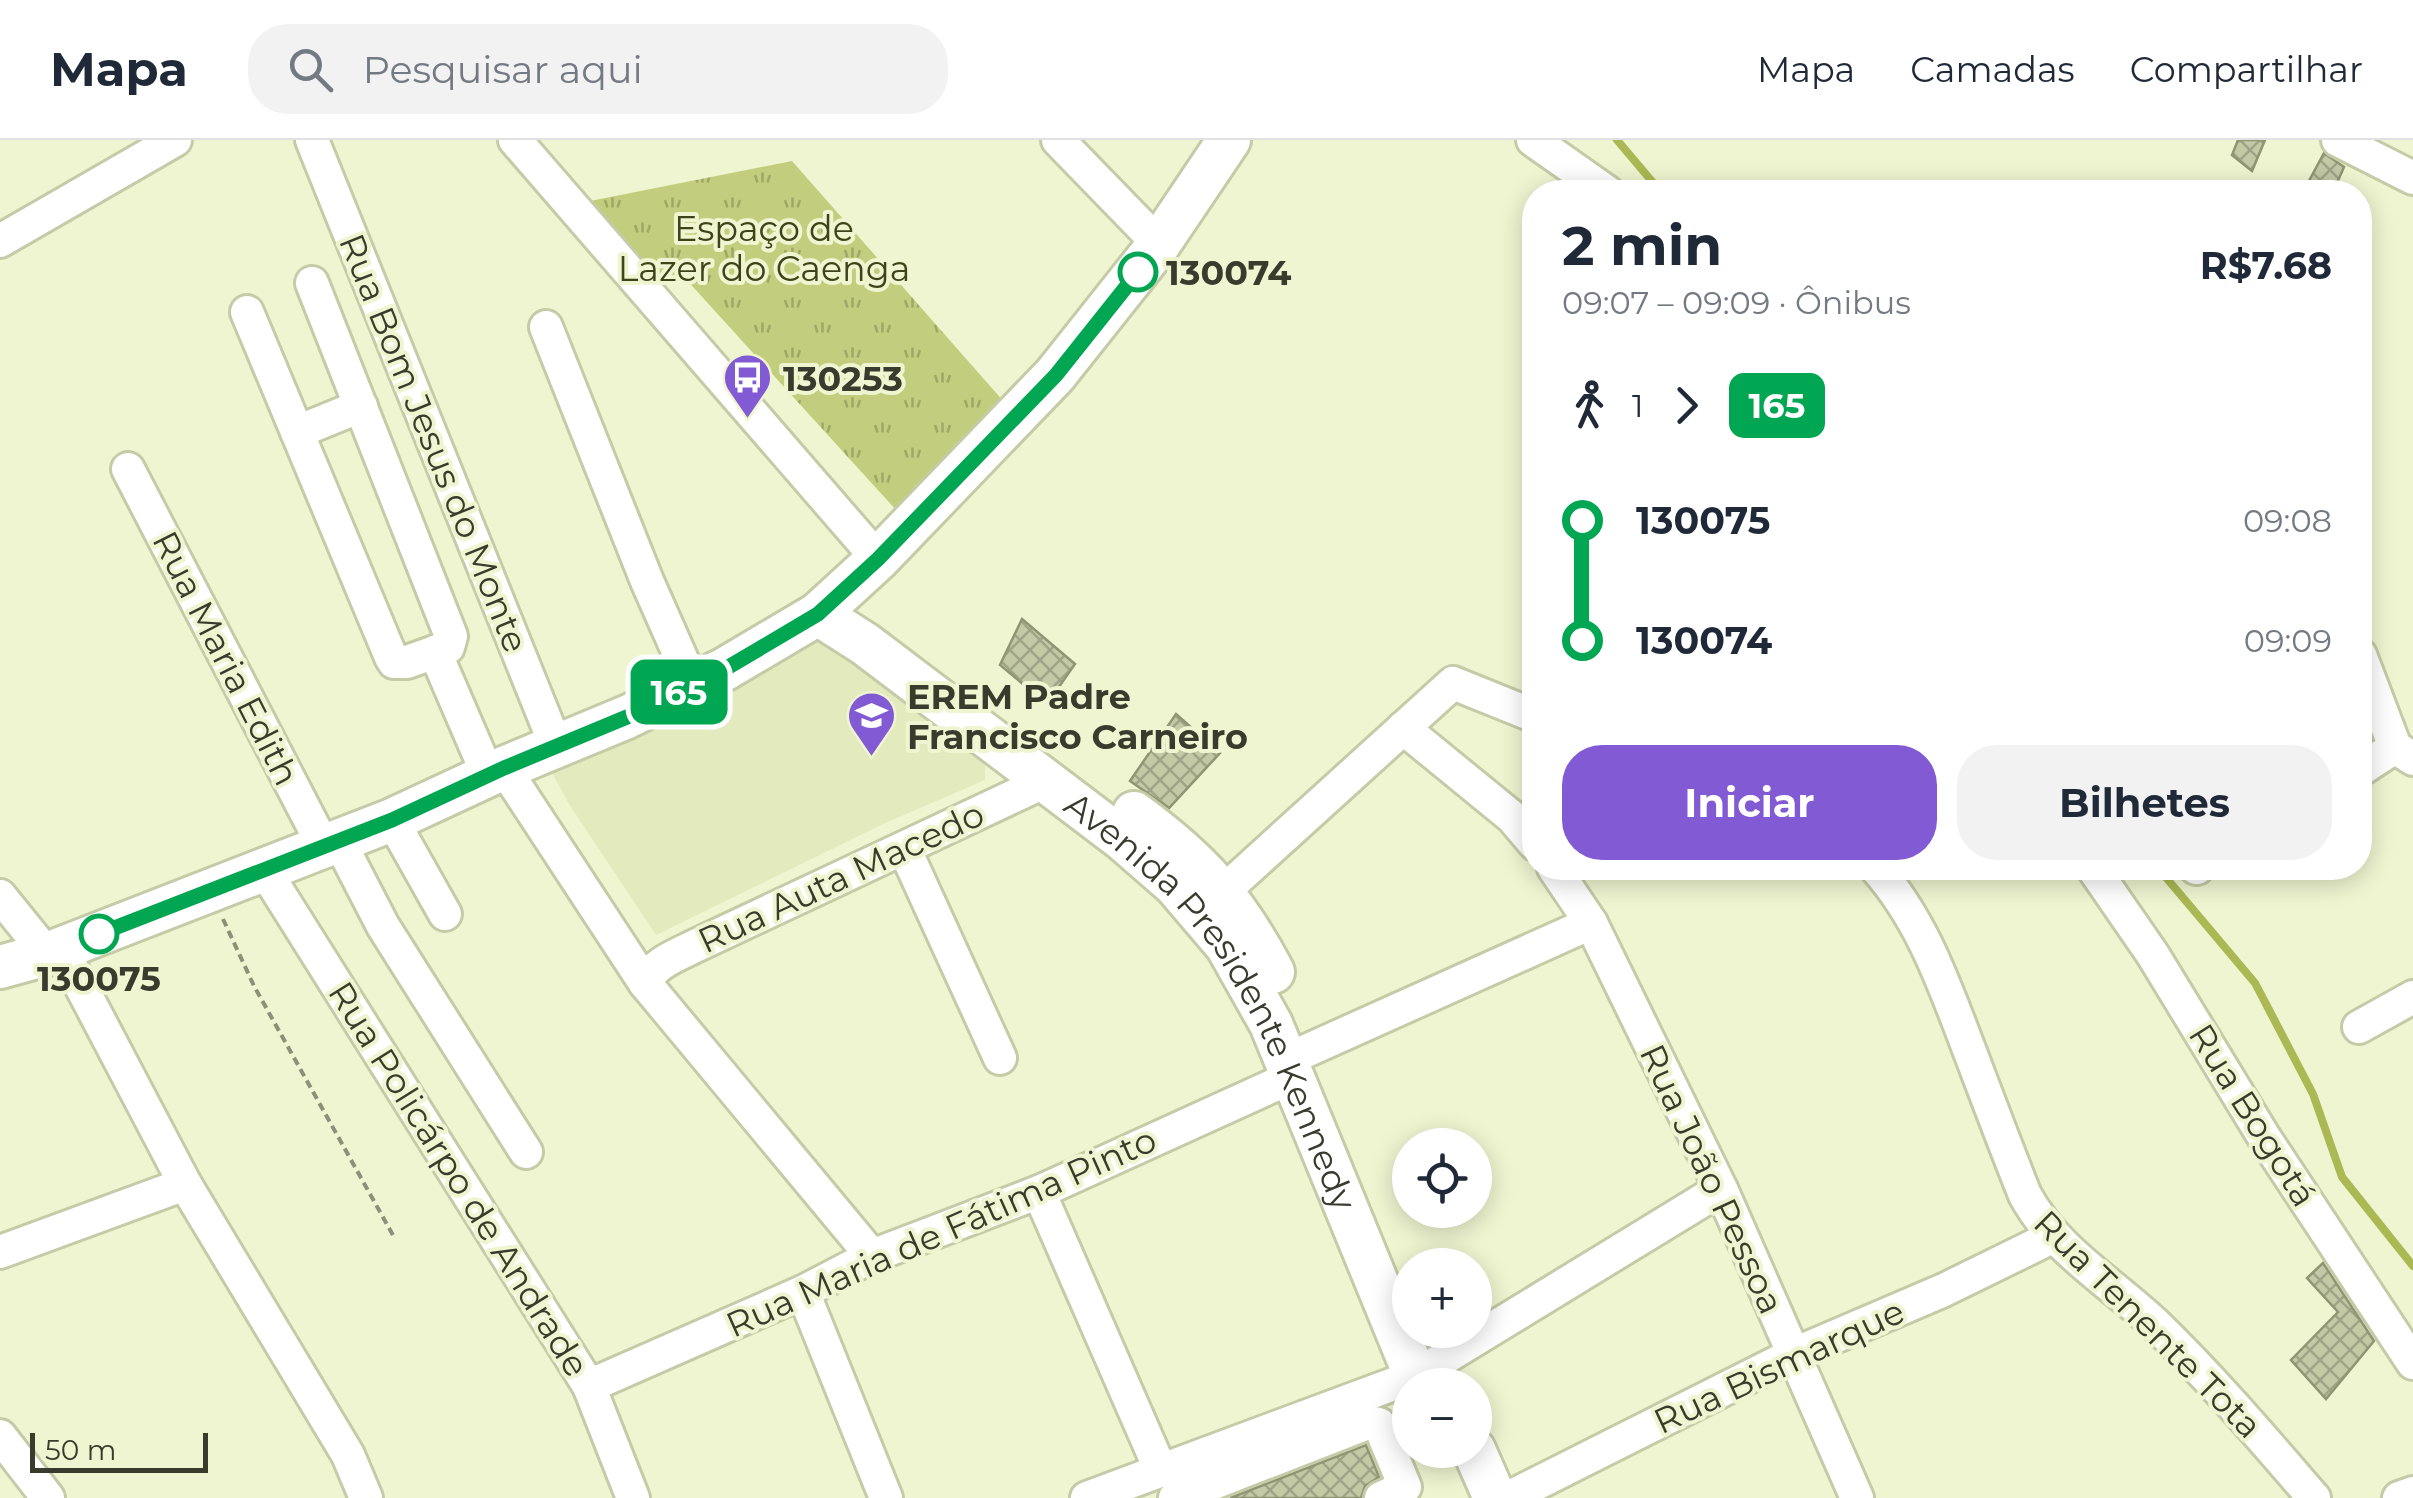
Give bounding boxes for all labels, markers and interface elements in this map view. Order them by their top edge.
search box [248,24,948,114]
text: Mapa [50,40,188,98]
icon: search [283,42,338,97]
text: Pesquisar aqui [363,46,643,93]
text: Mapa [1757,48,1855,91]
text: Camadas [1910,48,2075,91]
text: Compartilhar [2130,48,2363,91]
park label: Espaço de Lazer do Caenga [618,207,910,290]
text: 2 min [1562,212,1722,279]
street label: Rua Bom Jesus do Monte [330,228,538,658]
text: R$7.68 [2200,242,2332,289]
place label: 130074 [1166,251,1291,294]
marker: 130074 [1119,253,1157,291]
text: 09:07 – 09:09 · Ônibus [1562,283,1911,322]
bus stop icon: 130253 [722,352,774,420]
place label: 130253 [783,357,903,400]
icon: walk [1562,378,1617,433]
icon: forward [1659,378,1714,433]
text: 165 [1749,384,1805,427]
text: 1 [1632,386,1644,425]
text: 130075 [1636,497,1770,544]
text: 09:08 [2243,501,2332,540]
street label: Rua Maria Edith [143,524,309,792]
text: 130074 [1636,617,1772,664]
text: 09:09 [2244,621,2332,660]
line badge: 165 [622,660,736,724]
text: 165 [651,671,707,714]
place label: EREM Padre Francisco Carneiro [907,675,1248,758]
school or university icon: EREM Padre Francisco Carneiro [846,690,898,758]
button: Iniciar [1562,745,1937,860]
button: Bilhetes [1957,745,2332,860]
street label: Avenida Presidente Kennedy [1057,782,1366,1216]
street label: Rua Auta Macedo [691,792,991,962]
marker: 130075 [80,915,118,953]
place label: 130075 [37,957,161,1000]
street label: Rua Policárpo de Andrade [319,974,599,1384]
street label: Rua Bogotá [2180,1016,2326,1214]
street label: Rua João Pessoa [1631,1037,1793,1321]
street label: Rua Maria de Fátima Pinto [719,1118,1163,1346]
map controls [1392,1128,1492,1468]
button: locate [1392,1128,1492,1228]
street label: Rua Tenente Tota [2025,1201,2271,1447]
button: + [1392,1248,1492,1348]
street label: Rua Bismarque [1647,1289,1911,1443]
button: − [1392,1368,1492,1468]
scale bar [30,1428,208,1472]
text: 50 m [45,1433,116,1467]

